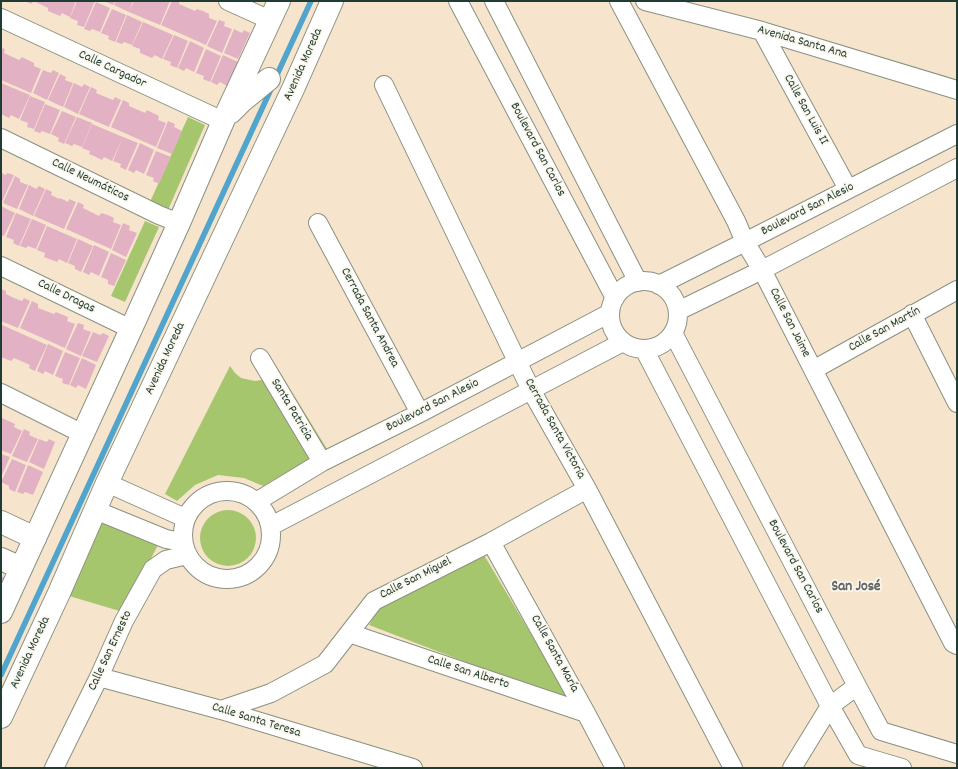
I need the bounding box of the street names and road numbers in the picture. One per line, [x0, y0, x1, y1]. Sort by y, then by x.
street label: Avenida Santa Ana [755, 23, 849, 63]
street label: Avenida Moreda [281, 26, 327, 104]
street label: Calle Cargador [76, 47, 148, 93]
street label: Calle San Luis II [779, 72, 831, 148]
street label: Boulevard San Carlos [506, 100, 568, 200]
street label: Calle Neumáticos [49, 156, 131, 206]
street label: Boulevard San Alesio [759, 180, 857, 240]
street label: Cerrada Santa Andrea [336, 266, 402, 370]
street label: Calle Dragas [35, 276, 97, 318]
street label: Calle San Jaime [765, 286, 813, 360]
street label: Calle San Martín [846, 304, 924, 356]
street label: Avenida Moreda [142, 320, 190, 398]
street label: Santa Patricia [266, 376, 316, 444]
street label: Boulevard San Alesio [384, 376, 482, 436]
street label: Cerrada Santa Victoria [520, 376, 588, 482]
street label: Boulevard San Carlos [764, 517, 826, 617]
street label: Calle San Miguel [378, 554, 454, 604]
street label: Calle San Ernesto [86, 608, 136, 694]
street label: Calle Santa María [526, 613, 582, 695]
street label: Avenida Moreda [7, 614, 55, 692]
street label: Calle San Alberto [425, 652, 511, 694]
street label: Calle Santa Teresa [210, 700, 302, 742]

